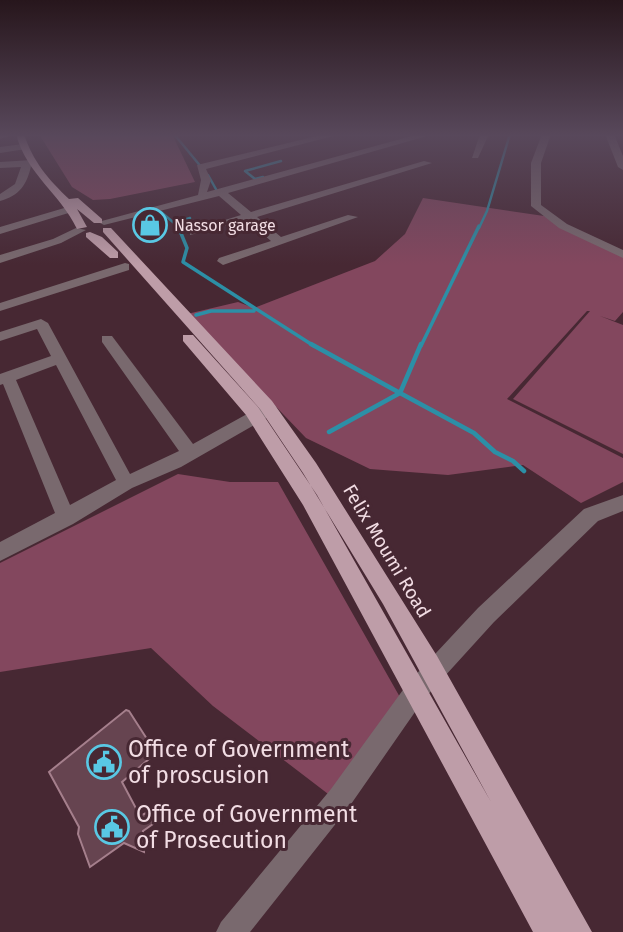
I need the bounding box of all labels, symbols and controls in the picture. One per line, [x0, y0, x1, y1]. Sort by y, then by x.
shop icon: Nassor garage [131, 206, 169, 244]
place label: Nassor garage [174, 216, 276, 235]
street label: Felix Moumi Road [338, 480, 436, 622]
place label: Office of Government of proscusion [128, 735, 350, 789]
public building icon: Office of Government of proscusion [85, 743, 123, 781]
place label: Office of Government of Prosecution [136, 800, 358, 854]
public building icon: Office of Government of Prosecution [93, 808, 131, 846]

